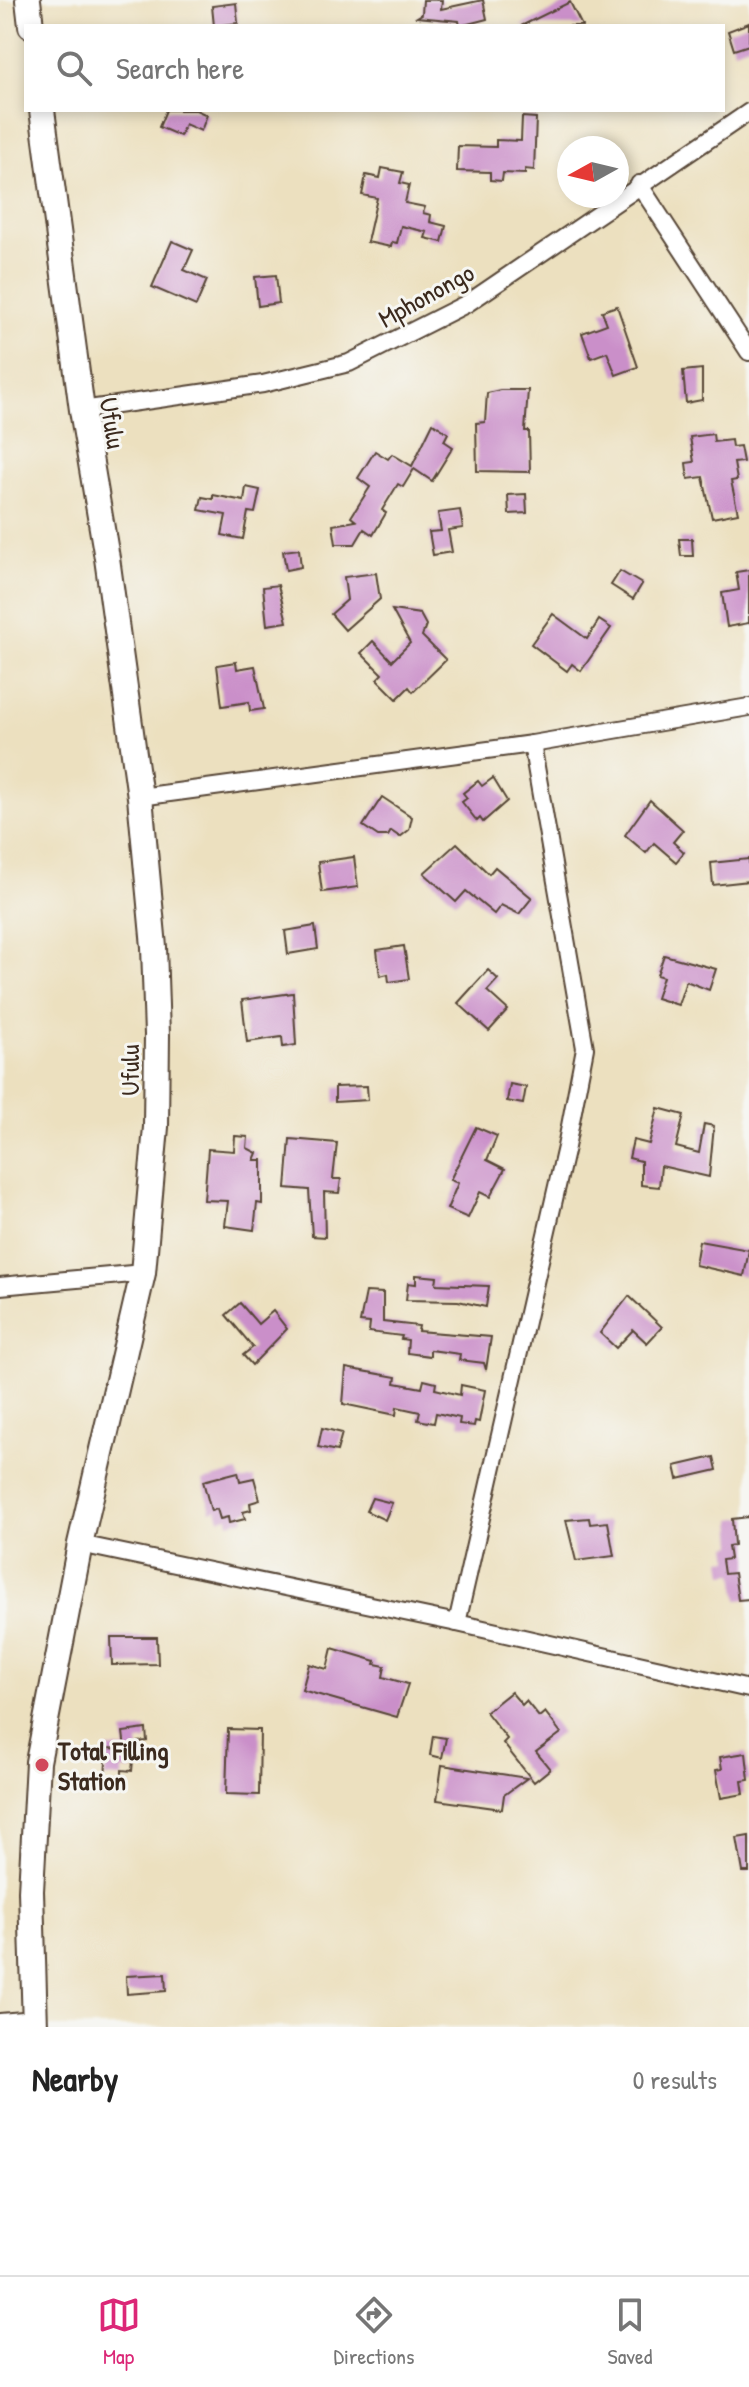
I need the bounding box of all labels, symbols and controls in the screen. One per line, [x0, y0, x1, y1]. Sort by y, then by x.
search box [24, 24, 725, 112]
icon: search [52, 46, 96, 90]
text: Search here [116, 48, 244, 88]
north arrow [557, 136, 629, 208]
street label: Mphonongo [372, 254, 480, 336]
street label: Ufulu [92, 395, 134, 451]
street label: Ufulu [112, 1044, 147, 1096]
place label: Total Filling Station [57, 1733, 169, 1798]
marker: Total Filling Station [33, 1756, 51, 1774]
text: Nearby [32, 2056, 118, 2102]
text: 0 results [633, 2062, 717, 2097]
tab: Map [97, 2293, 141, 2371]
tab: Directions [334, 2293, 415, 2371]
tab: Saved [608, 2293, 652, 2371]

